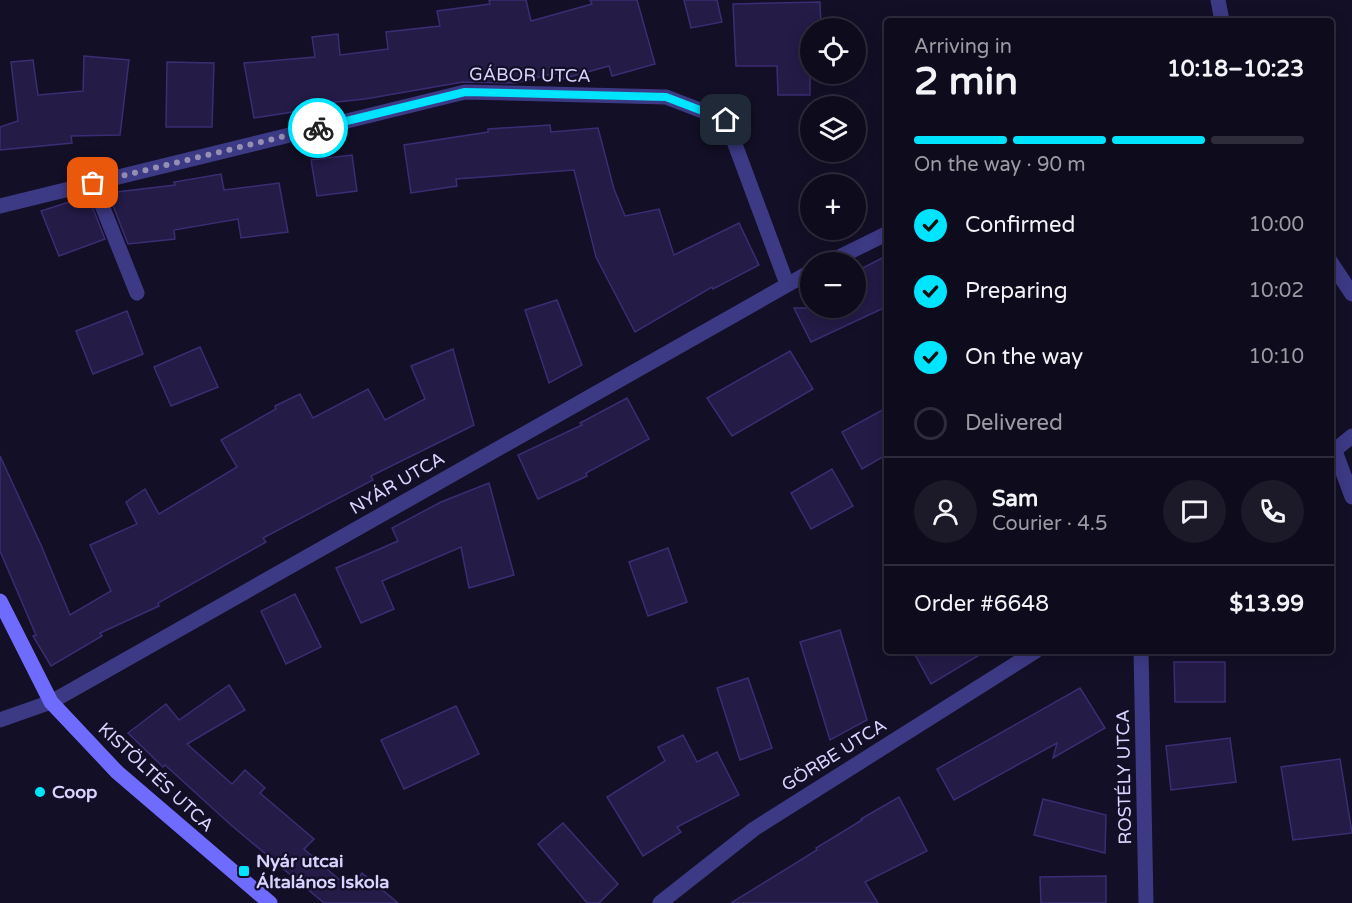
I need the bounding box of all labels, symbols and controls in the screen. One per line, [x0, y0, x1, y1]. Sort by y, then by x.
map controls [800, 18, 866, 318]
button: locate [800, 18, 866, 84]
text: Arriving in [914, 35, 1012, 59]
text: 10:18–10:23 [1167, 56, 1304, 82]
text: 2 min [914, 58, 1018, 105]
street label: GÁBOR UTCA [469, 63, 591, 87]
pin [700, 94, 751, 145]
button: layers [800, 96, 866, 162]
courier [288, 98, 348, 158]
icon: home [709, 103, 742, 136]
icon: bike [302, 112, 335, 145]
text: On the way · 90 m [914, 153, 1086, 177]
pin [67, 157, 118, 208]
icon: bag [76, 166, 109, 199]
button: + [800, 174, 866, 240]
icon: check [914, 209, 947, 242]
text: Confirmed [965, 212, 1075, 238]
text: 10:00 [1249, 213, 1304, 237]
button: − [800, 252, 866, 318]
icon: check [914, 275, 947, 308]
text: Preparing [965, 278, 1068, 304]
text: 10:02 [1249, 279, 1304, 303]
icon: check [914, 341, 947, 374]
text: On the way [965, 344, 1083, 370]
text: 10:10 [1249, 345, 1304, 369]
text: Delivered [965, 410, 1063, 436]
street label: NYÁR UTCA [346, 447, 448, 519]
button: person [914, 480, 977, 543]
button: chat [1163, 480, 1226, 543]
button: phone [1241, 480, 1304, 543]
text: Sam [992, 486, 1038, 512]
text: Courier · 4.5 [992, 512, 1107, 536]
text: Order #6648 [914, 591, 1049, 617]
text: $13.99 [1229, 591, 1304, 617]
street label: ROSTÉLY UTCA [1112, 709, 1136, 845]
street label: GÖRBE UTCA [777, 714, 891, 796]
street label: KISTÖLTÉS UTCA [94, 718, 218, 836]
place label: Coop [52, 781, 97, 803]
marker: Coop [33, 785, 47, 799]
place label: Nyár utcai Általános Iskola [256, 850, 389, 893]
marker: Nyár utcai Általános Iskola [237, 864, 251, 878]

